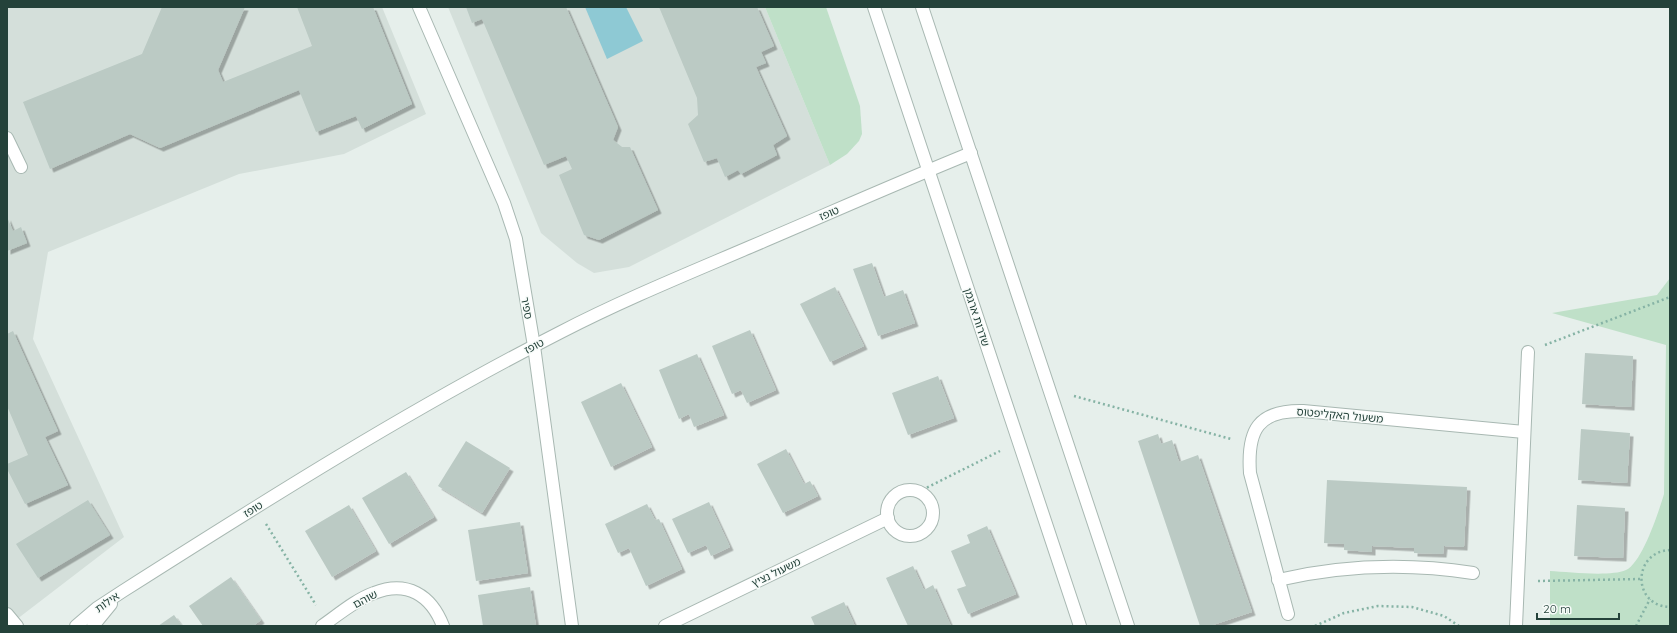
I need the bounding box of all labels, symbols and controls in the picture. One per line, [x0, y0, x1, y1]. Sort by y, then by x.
street label: טופז [817, 203, 841, 223]
street label: שדרות ארגמן [961, 286, 993, 348]
street label: ספיר [518, 296, 536, 320]
street label: טופז [522, 335, 546, 357]
street label: משעול האקליפטוס [1296, 404, 1384, 426]
street label: טופז [241, 498, 265, 520]
street label: משעול נציץ [749, 554, 803, 590]
street label: שוהם [350, 587, 380, 611]
street label: אילות [92, 589, 122, 615]
scale bar [1537, 595, 1619, 621]
text: 20 m [1543, 601, 1571, 616]

